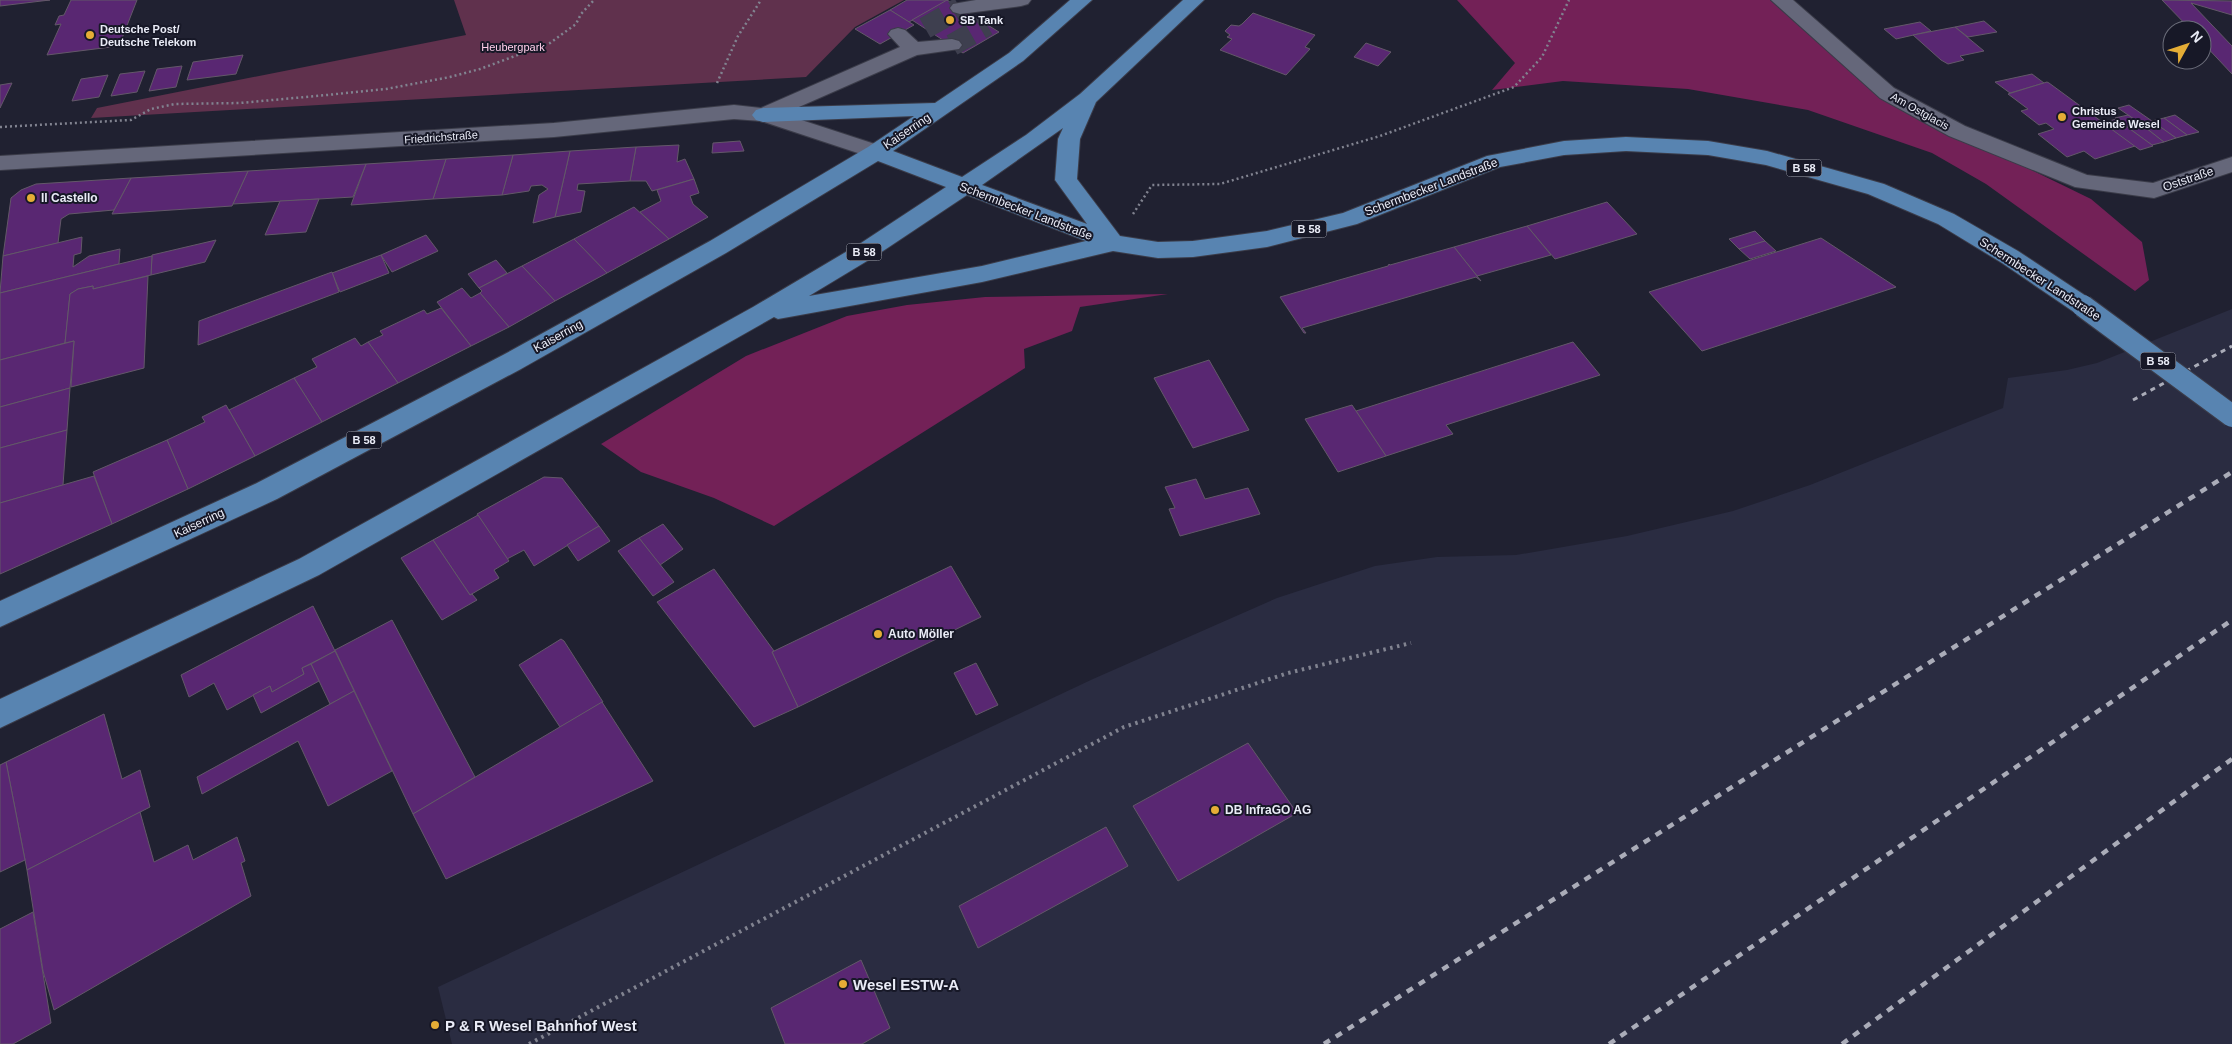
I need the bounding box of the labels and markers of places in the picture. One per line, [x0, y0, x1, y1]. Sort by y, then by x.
marker: SB Tank [944, 14, 956, 26]
place label: SB Tank [960, 14, 1004, 26]
place label: Deutsche Post/ Deutsche Telekom [100, 23, 197, 48]
marker: Deutsche Post/ Deutsche Telekom [84, 29, 96, 41]
place label: Christus Gemeinde Wesel [2072, 105, 2160, 130]
marker: Christus Gemeinde Wesel [2056, 111, 2068, 123]
place label: Il Castello [41, 191, 98, 205]
marker: Il Castello [25, 192, 37, 204]
place label: Auto Möller [888, 627, 954, 641]
marker: Auto Möller [872, 628, 884, 640]
place label: DB InfraGO AG [1225, 803, 1311, 817]
marker: DB InfraGO AG [1209, 804, 1221, 816]
place label: Wesel ESTW-A [853, 976, 959, 993]
marker: Wesel ESTW-A [837, 978, 849, 990]
place label: P & R Wesel Bahnhof West [445, 1017, 637, 1034]
marker: P & R Wesel Bahnhof West [429, 1019, 441, 1031]

